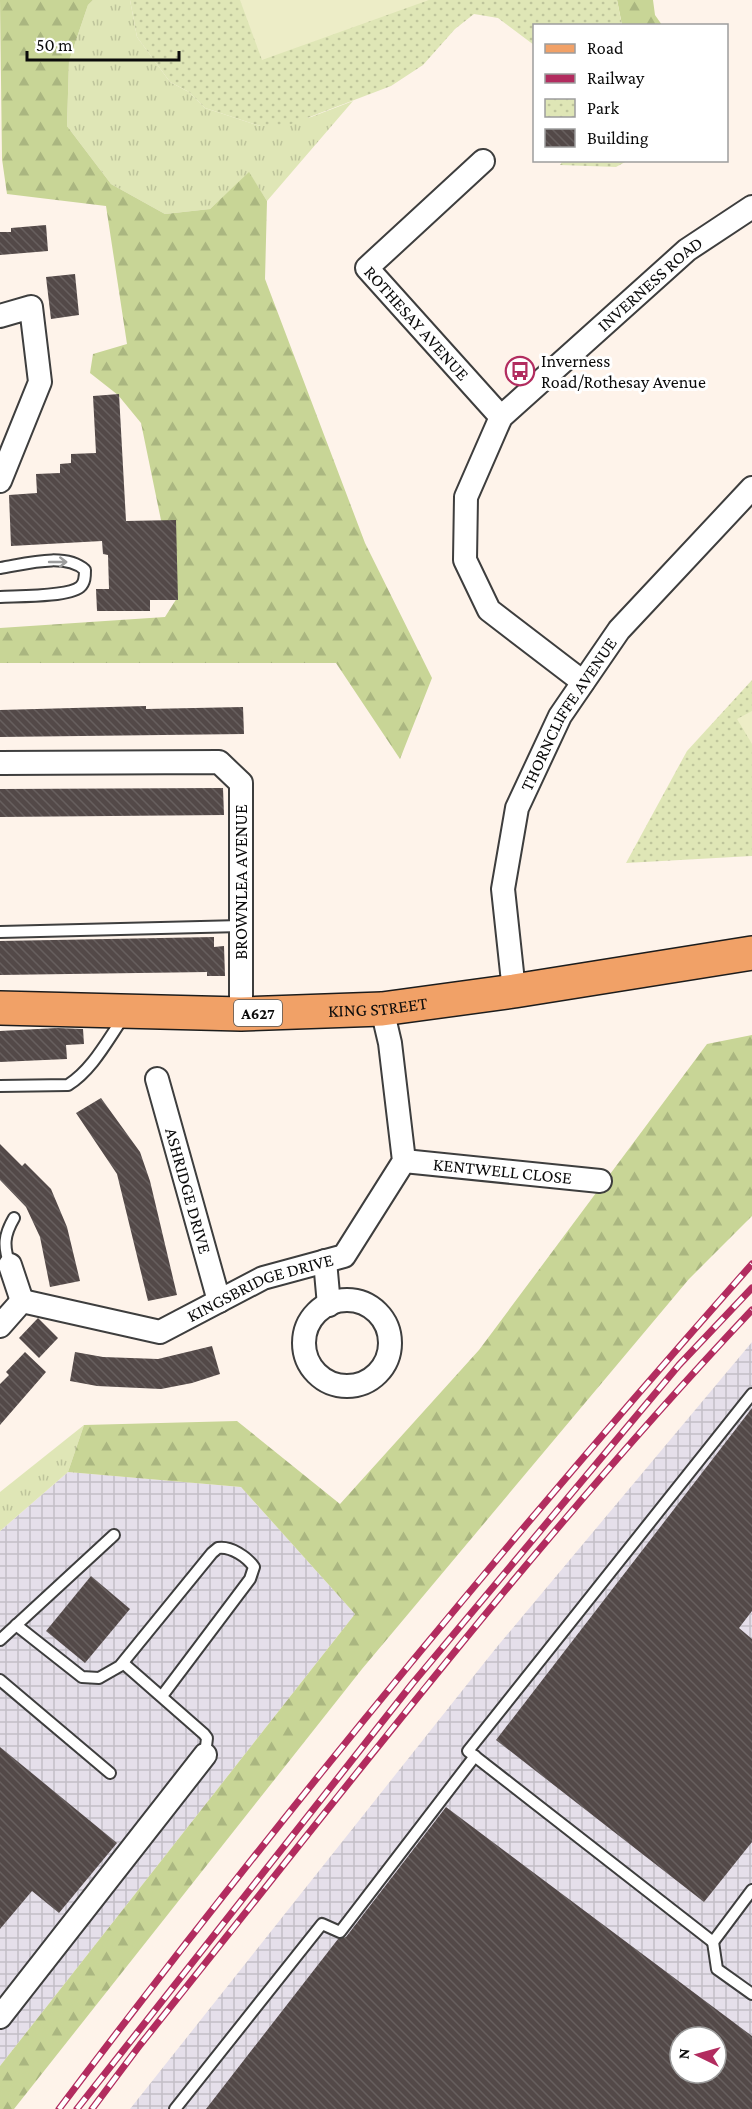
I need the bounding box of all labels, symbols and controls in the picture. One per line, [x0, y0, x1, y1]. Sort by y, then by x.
scale bar [27, 24, 178, 62]
legend [533, 24, 728, 162]
text: 50 m [36, 35, 73, 55]
text: Road [587, 38, 624, 58]
text: Railway [587, 68, 645, 88]
text: Park [587, 98, 619, 118]
text: Building [587, 128, 649, 148]
street label: INVERNESS ROAD [593, 233, 706, 335]
street label: ROTHESAY AVENUE [360, 262, 473, 385]
place label: Inverness Road/Rothesay Avenue [541, 351, 706, 392]
bus stop icon: Inverness Road/Rothesay Avenue [504, 355, 536, 387]
one-way arrow [48, 556, 68, 568]
street label: THORNCLIFFE AVENUE [516, 633, 621, 794]
street label: BROWNLEA AVENUE [231, 804, 251, 960]
street label: KING STREET [328, 993, 429, 1021]
road number: A627 [234, 1000, 282, 1026]
street label: ASHRIDGE DRIVE [161, 1125, 215, 1256]
street label: KENTWELL CLOSE [432, 1154, 573, 1188]
street label: KINGSBRIDGE DRIVE [184, 1249, 336, 1326]
north arrow [668, 2025, 728, 2085]
text: N [675, 2047, 693, 2060]

